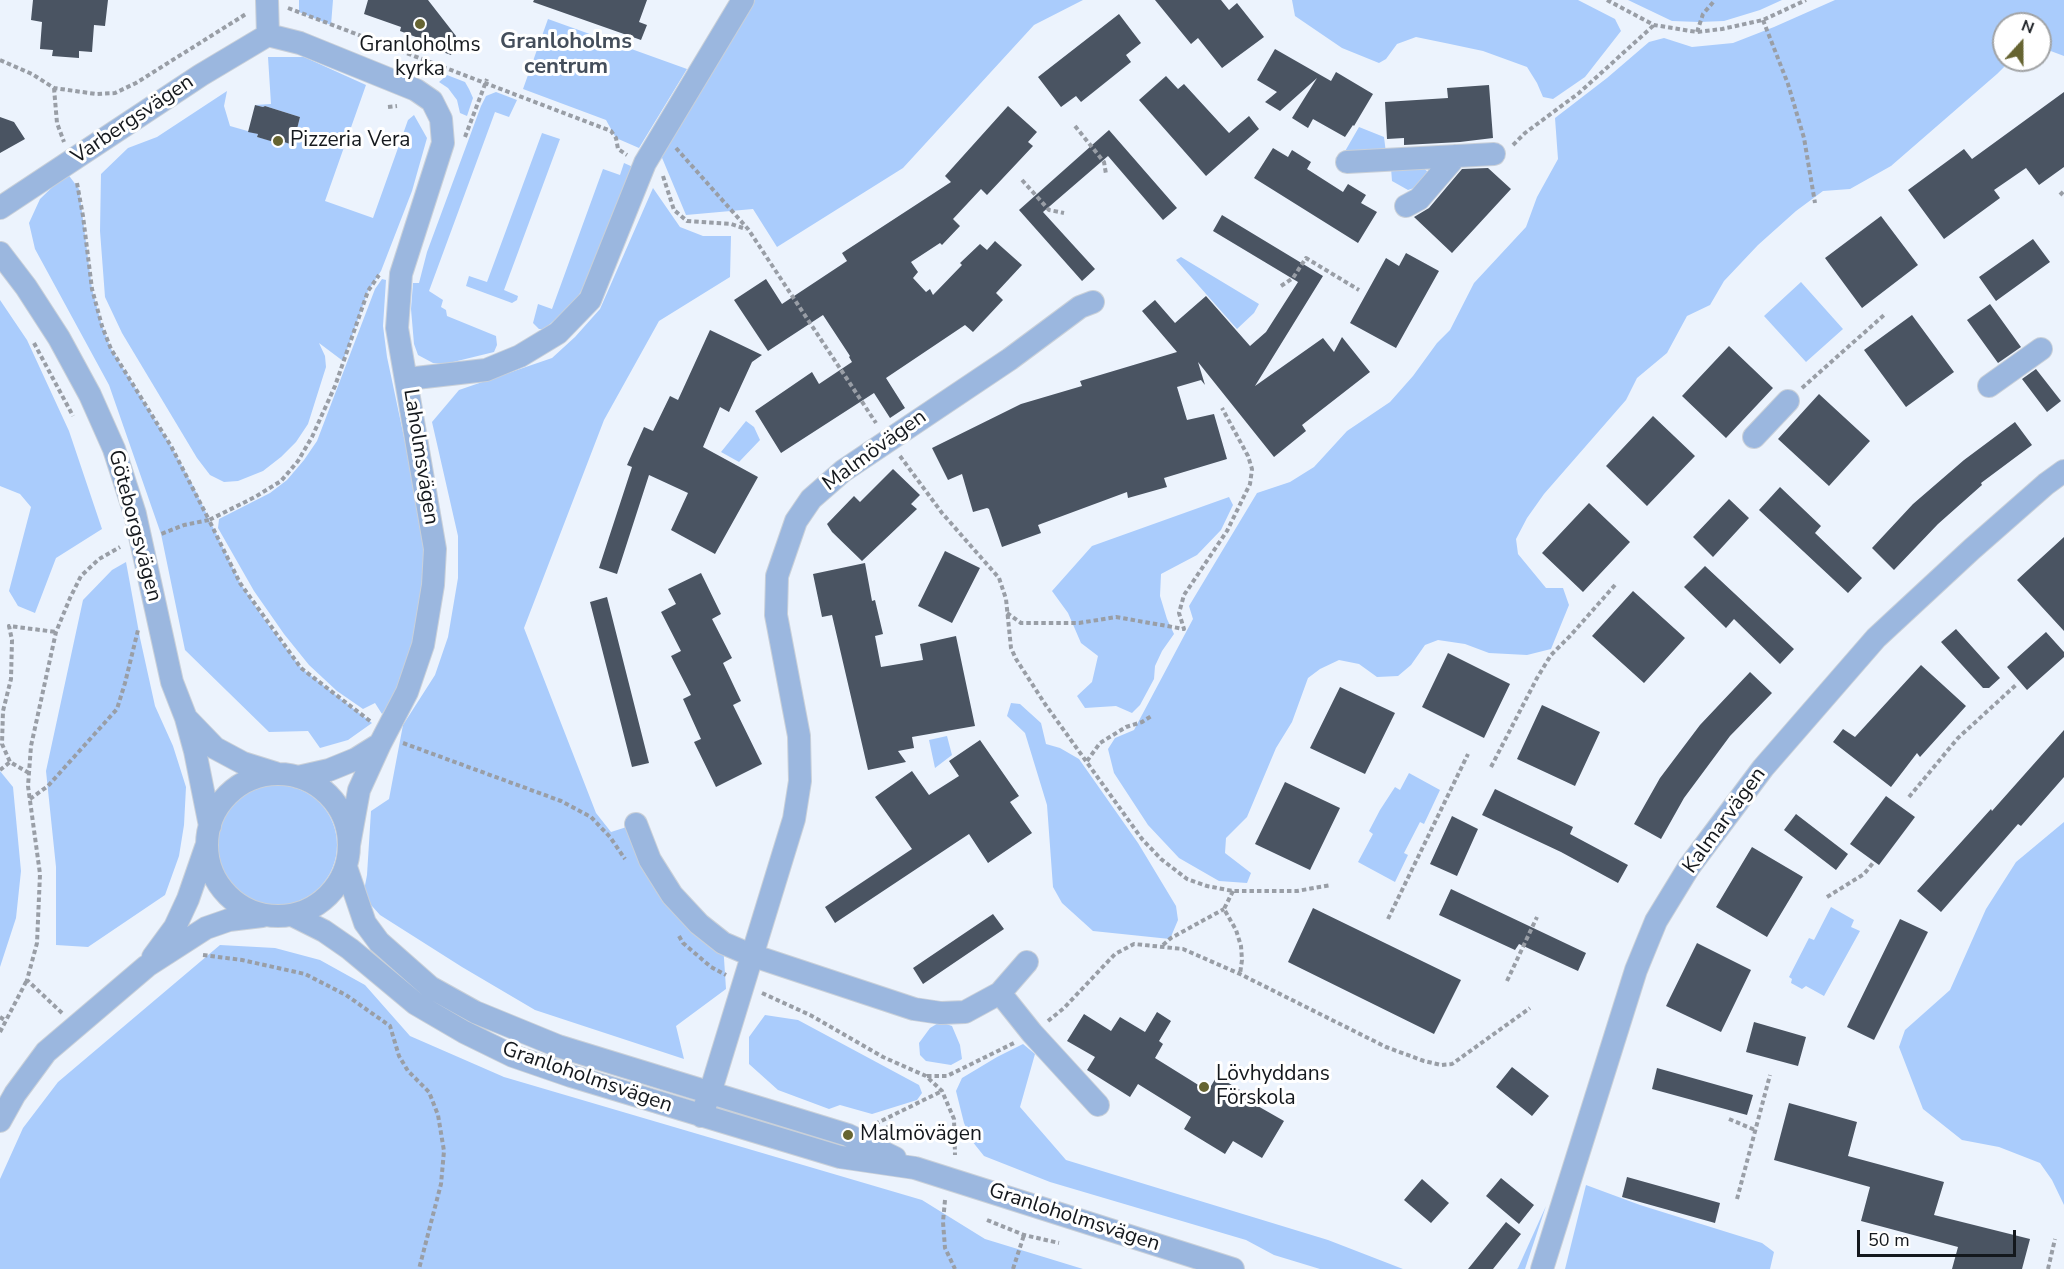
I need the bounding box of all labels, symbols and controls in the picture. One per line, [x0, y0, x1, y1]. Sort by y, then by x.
north arrow [1992, 12, 2052, 72]
text: N [2018, 15, 2037, 39]
marker: Granloholms kyrka [413, 17, 427, 31]
district label: Granloholms centrum [500, 30, 632, 82]
place label: Granloholms kyrka [359, 33, 481, 83]
street label: Varbergsvägen [67, 70, 199, 170]
place label: Pizzeria Vera [290, 128, 410, 154]
marker: Pizzeria Vera [271, 134, 285, 148]
street label: Laholmsvägen [397, 387, 443, 527]
street label: Malmövägen [818, 405, 932, 497]
street label: Göteborgsvägen [102, 447, 166, 605]
street label: Kalmarvägen [1678, 763, 1772, 879]
street label: Granloholmsvägen [499, 1037, 675, 1119]
place label: Lövhyddans Förskola [1216, 1062, 1330, 1112]
marker: Lövhyddans Förskola [1197, 1080, 1211, 1094]
place label: Malmövägen [860, 1122, 982, 1148]
marker: Malmövägen [841, 1128, 855, 1142]
street label: Granloholmsvägen [985, 1178, 1163, 1258]
scale bar [1860, 1218, 2019, 1256]
text: 50 m [1868, 1228, 1910, 1252]

